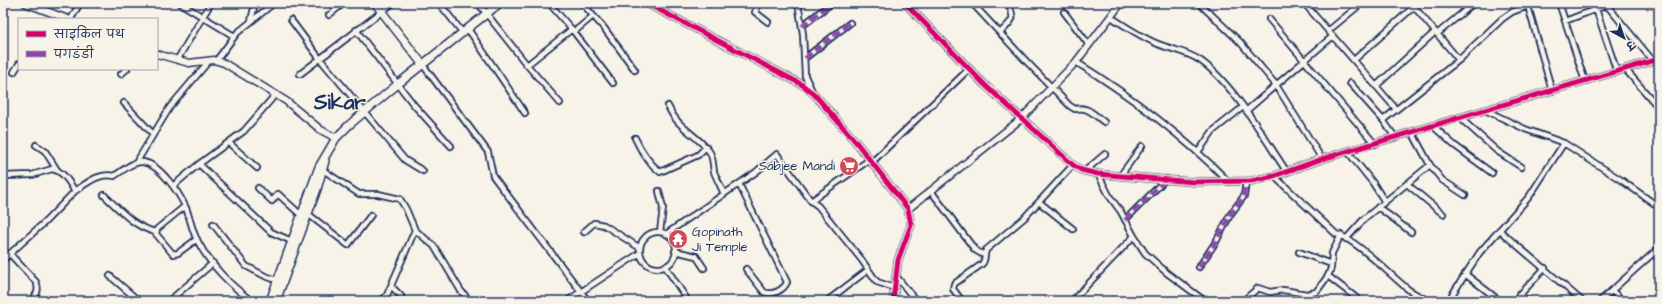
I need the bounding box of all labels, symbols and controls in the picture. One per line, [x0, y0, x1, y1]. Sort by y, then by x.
legend [18, 18, 158, 70]
north arrow [1604, 18, 1644, 58]
text: साइकिल पथ [53, 25, 126, 43]
text: उ [1621, 37, 1639, 54]
text: पगडंडी [53, 45, 95, 63]
district label: Sikar [313, 88, 366, 117]
supermarket icon: Sabjee Mandi [838, 155, 860, 177]
place label: Sabjee Mandi [759, 157, 835, 175]
place label: Gopinath Ji Temple [692, 223, 748, 256]
temple icon: Gopinath Ji Temple [667, 228, 689, 250]

